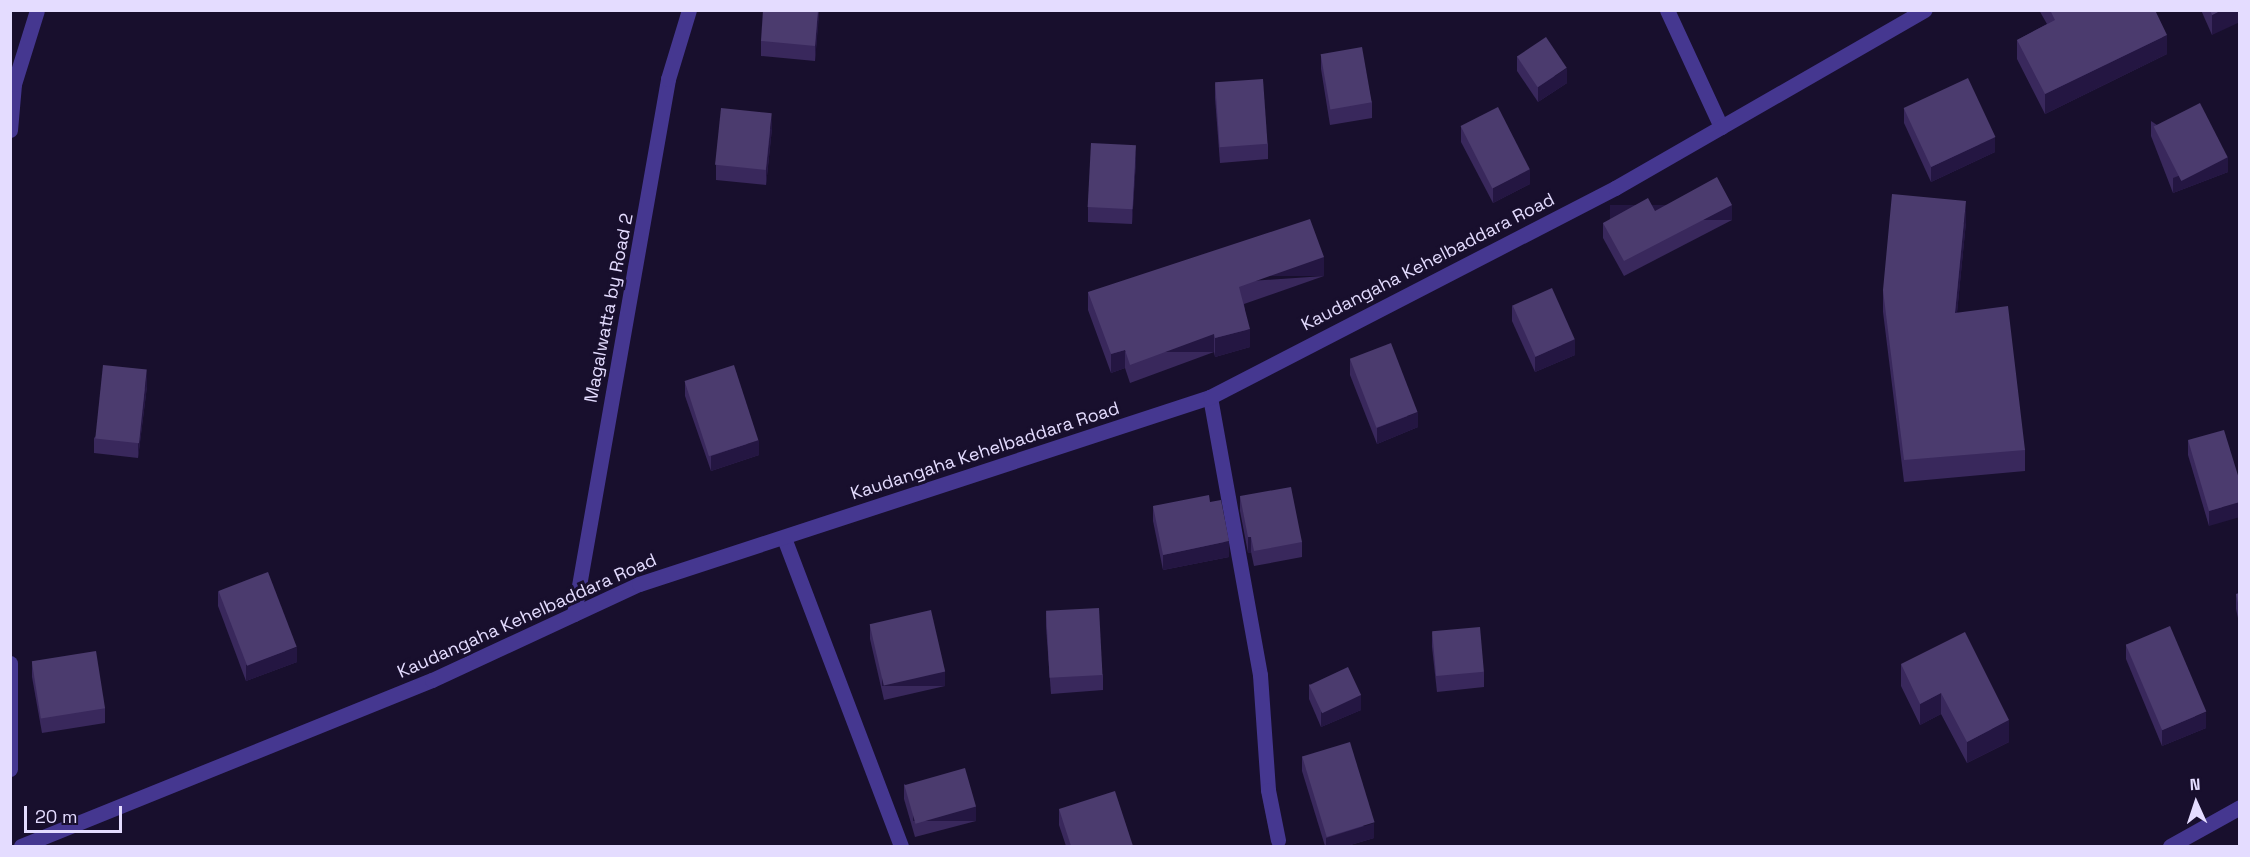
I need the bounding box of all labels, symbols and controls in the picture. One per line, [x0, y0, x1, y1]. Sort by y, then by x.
street label: Kaudangaha Kehelbaddara Road [1298, 189, 1558, 335]
street label: Magalwatta by Road 2 [580, 211, 638, 405]
street label: Kaudangaha Kehelbaddara Road [848, 397, 1122, 505]
street label: Kaudangaha Kehelbaddara Road [394, 549, 660, 683]
north arrow [2166, 773, 2226, 833]
text: N [2189, 774, 2201, 795]
scale bar [27, 794, 124, 832]
text: 20 m [35, 805, 78, 828]

